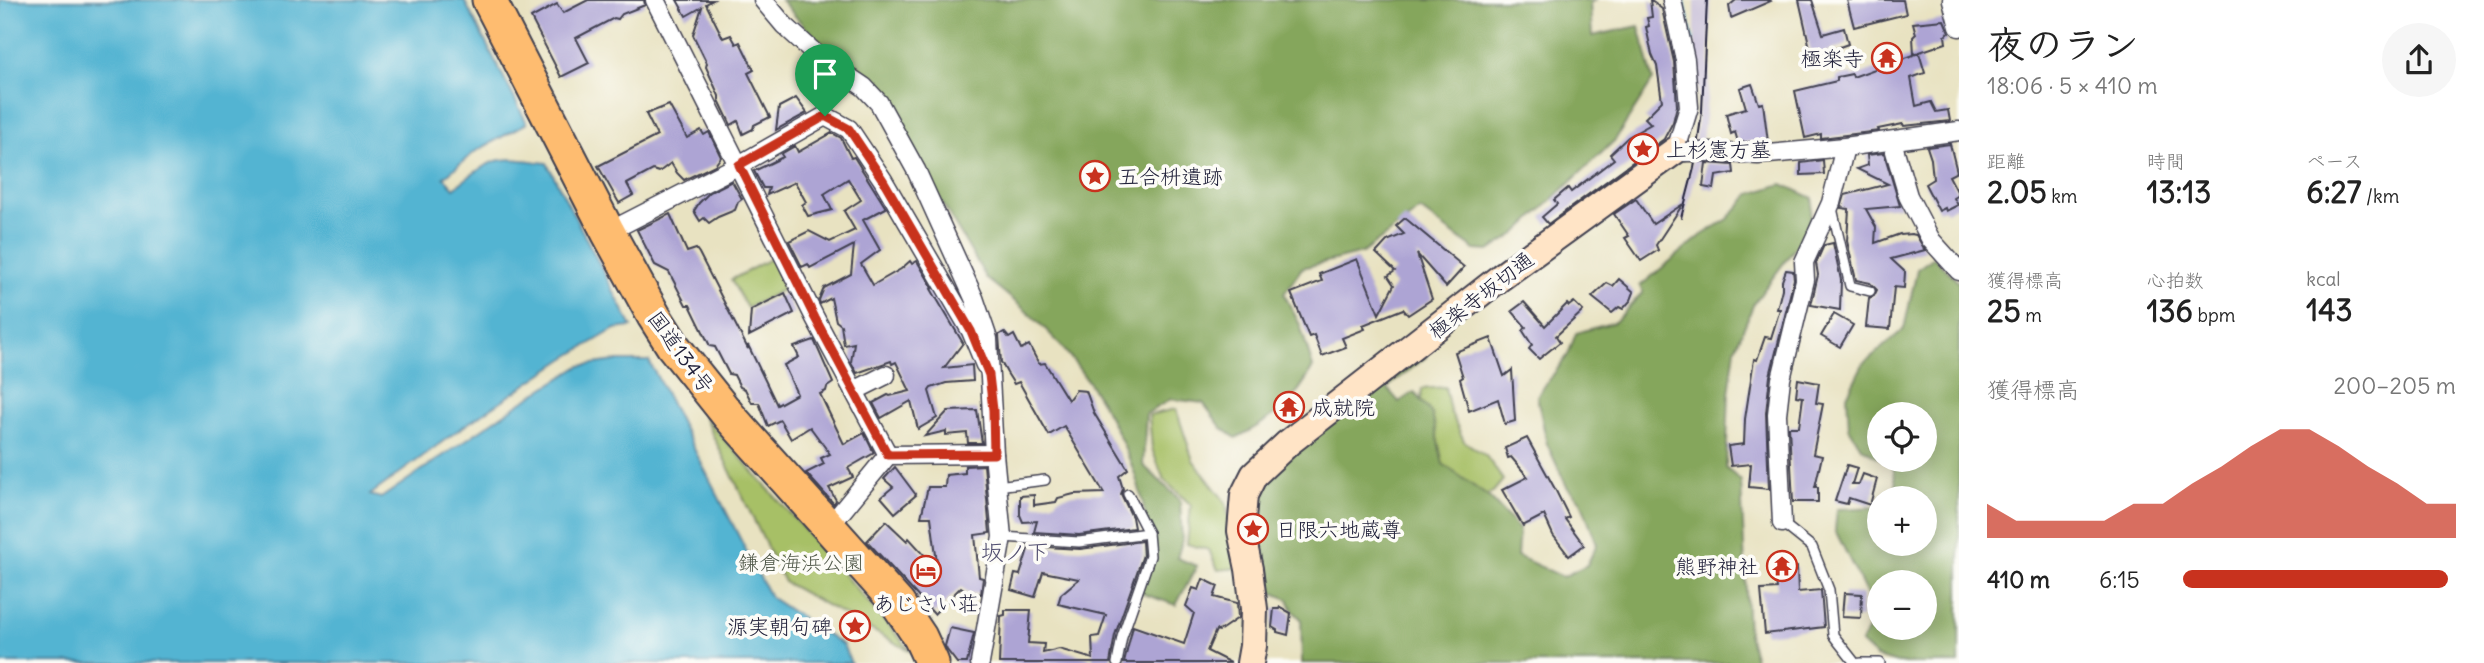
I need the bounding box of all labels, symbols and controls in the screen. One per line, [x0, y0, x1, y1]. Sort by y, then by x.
text: 夜のラン [1987, 21, 2139, 68]
button: share [2382, 23, 2456, 97]
temple icon: 極楽寺 [1870, 41, 1904, 75]
pin [795, 44, 855, 116]
place label: 極楽寺 [1801, 45, 1864, 72]
icon: arrive [806, 55, 844, 93]
text: 18:06 · 5 × 410 m [1987, 71, 2158, 100]
place icon: 上杉憲方墓 [1626, 132, 1660, 166]
place label: 上杉憲方墓 [1666, 136, 1771, 163]
text: 距離 [1987, 149, 2025, 173]
text: 時間 [2147, 149, 2185, 173]
text: ペース [2306, 149, 2362, 173]
place icon: 五合枡遺跡 [1078, 159, 1112, 193]
place label: 五合枡遺跡 [1118, 163, 1223, 190]
text: 2.05 [1987, 173, 2047, 211]
text: 13:13 [2147, 173, 2211, 211]
text: 6:27 [2306, 173, 2362, 211]
text: km [2047, 184, 2078, 208]
text: /km [2362, 184, 2399, 208]
street label: 極楽寺坂切通 [1423, 246, 1539, 344]
text: kcal [2306, 267, 2341, 291]
text: 獲得標高 [1987, 268, 2063, 292]
text: 心拍数 [2147, 268, 2204, 292]
text: 143 [2306, 291, 2353, 329]
text: 25 [1987, 292, 2021, 330]
text: 136 [2147, 292, 2193, 330]
text: m [2021, 303, 2042, 327]
text: bpm [2193, 303, 2235, 327]
street label: 国道134号 [642, 305, 720, 399]
text: 200–205 m [2333, 371, 2456, 400]
text: 獲得標高 [1987, 375, 2079, 404]
temple icon: 成就院 [1272, 390, 1306, 424]
place label: 成就院 [1312, 394, 1375, 421]
map controls [1867, 402, 1937, 640]
button: locate [1867, 402, 1937, 472]
button: + [1867, 486, 1937, 556]
place icon: 日限六地蔵尊 [1236, 512, 1270, 546]
place label: 日限六地蔵尊 [1276, 516, 1402, 543]
district label: 坂ノ下 [981, 537, 1050, 566]
park label: 鎌倉海浜公園 [738, 549, 864, 576]
temple icon: 熊野神社 [1765, 549, 1799, 583]
place label: 熊野神社 [1675, 553, 1759, 580]
hotel icon: あじさい荘 [909, 554, 943, 588]
text: 410 m [1987, 565, 2050, 594]
text: 6:15 [2099, 565, 2140, 594]
button: − [1867, 570, 1937, 640]
place label: あじさい荘 [874, 590, 979, 617]
place icon: 源実朝句碑 [838, 609, 872, 643]
place label: 源実朝句碑 [727, 613, 832, 640]

